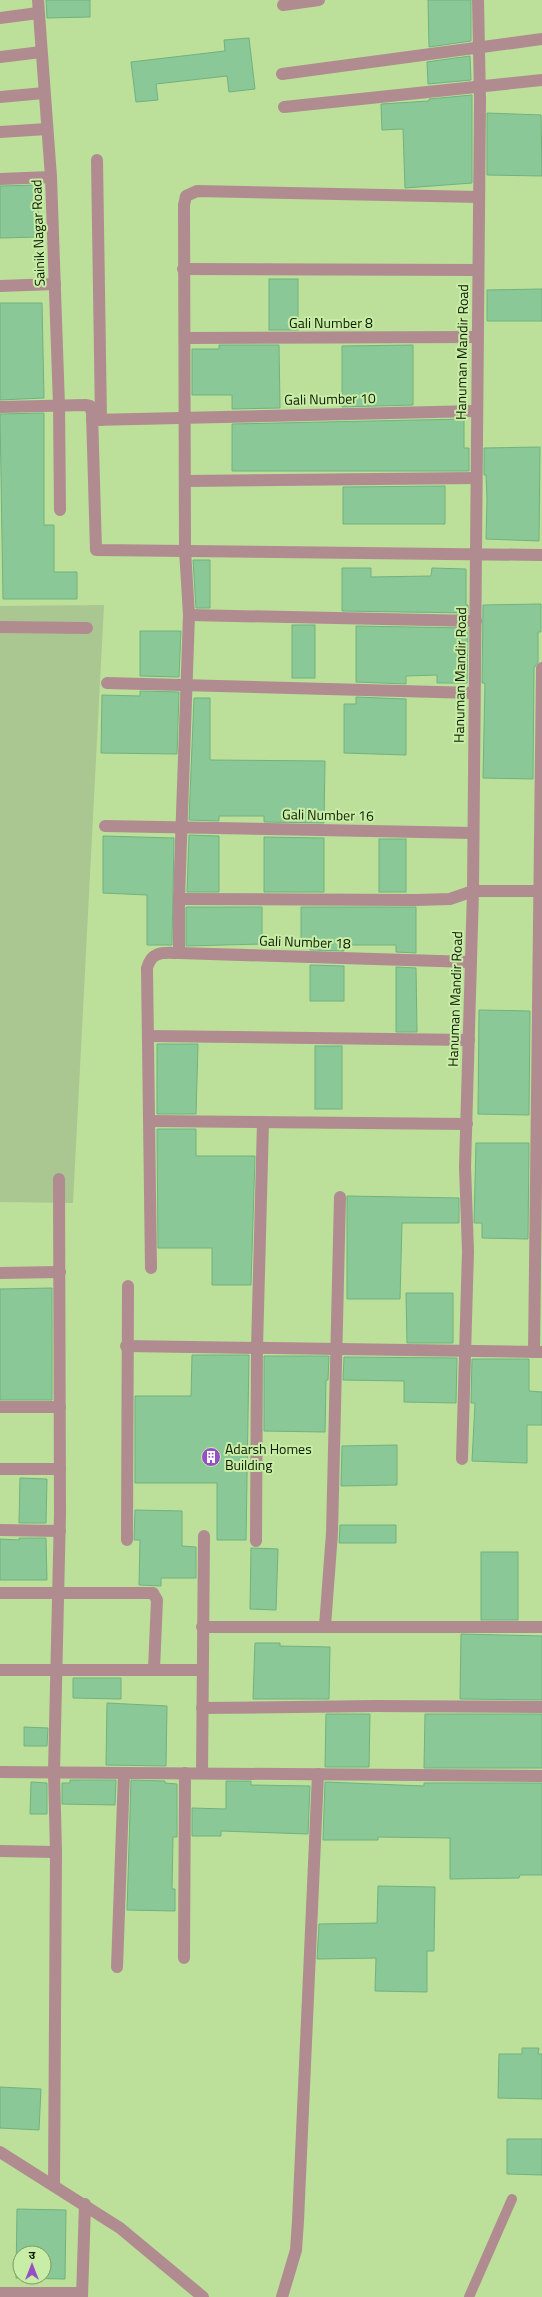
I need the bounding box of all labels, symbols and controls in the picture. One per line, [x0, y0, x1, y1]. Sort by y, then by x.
street label: Sainik Nagar Road [25, 179, 50, 287]
street label: Hanuman Mandir Road [450, 284, 473, 420]
street label: Gali Number 8 [289, 312, 373, 333]
street label: Gali Number 10 [284, 387, 376, 410]
street label: Hanuman Mandir Road [448, 607, 471, 743]
street label: Gali Number 16 [282, 803, 374, 826]
street label: Gali Number 18 [259, 929, 351, 954]
street label: Hanuman Mandir Road [442, 931, 467, 1067]
place label: Adarsh Homes Building [225, 1438, 312, 1475]
building icon: Adarsh Homes Building [200, 1446, 222, 1468]
north arrow [12, 2245, 52, 2285]
text: उ [29, 2247, 36, 2263]

